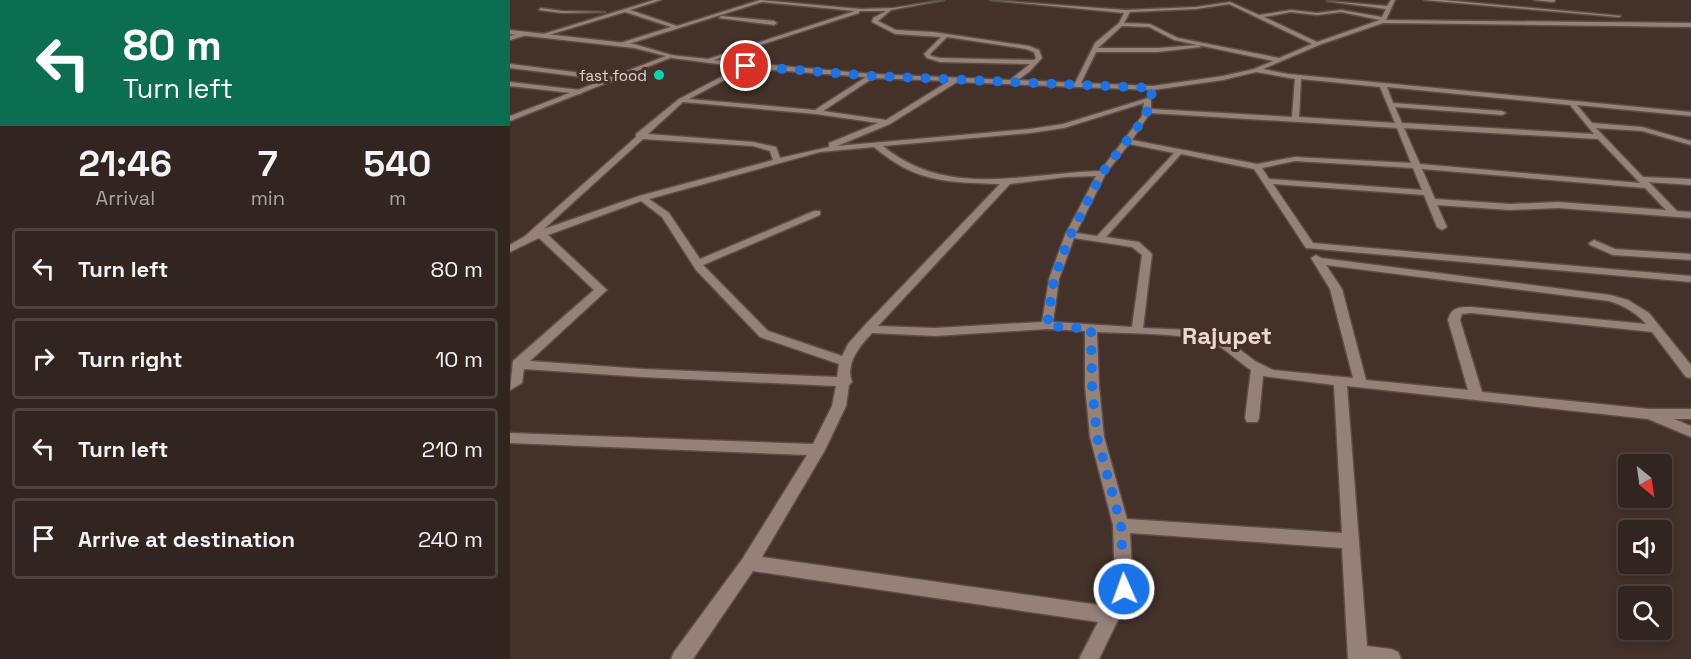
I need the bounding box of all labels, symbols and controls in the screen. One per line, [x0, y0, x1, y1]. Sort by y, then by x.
text: 80 m [123, 19, 222, 72]
icon: left [24, 24, 102, 102]
pin [720, 40, 771, 91]
icon: arrive [729, 49, 762, 82]
place label: fast food [579, 66, 647, 85]
marker: fast food [652, 68, 666, 82]
text: Turn left [123, 71, 233, 106]
text: 21:46 [79, 141, 172, 187]
text: 7 [258, 141, 278, 187]
text: 540 [364, 141, 431, 187]
text: Arrival [96, 185, 155, 211]
text: min [251, 185, 285, 211]
text: m [389, 185, 406, 211]
icon: left [27, 252, 60, 285]
text: Turn left [78, 255, 168, 283]
text: 80 m [431, 255, 483, 283]
district label: Rajupet [1182, 320, 1272, 351]
icon: right [27, 342, 60, 375]
text: Turn right [78, 345, 183, 373]
text: 10 m [435, 345, 483, 373]
icon: left [27, 432, 60, 465]
text: Turn left [78, 435, 168, 463]
text: 210 m [422, 435, 483, 463]
north arrow [1618, 454, 1672, 508]
map controls [1618, 454, 1672, 640]
button: sound [1618, 520, 1672, 574]
icon: arrive [27, 522, 60, 555]
text: Arrive at destination [78, 525, 295, 553]
text: 240 m [418, 525, 483, 553]
position arrow [1092, 557, 1156, 621]
button: search [1618, 586, 1672, 640]

